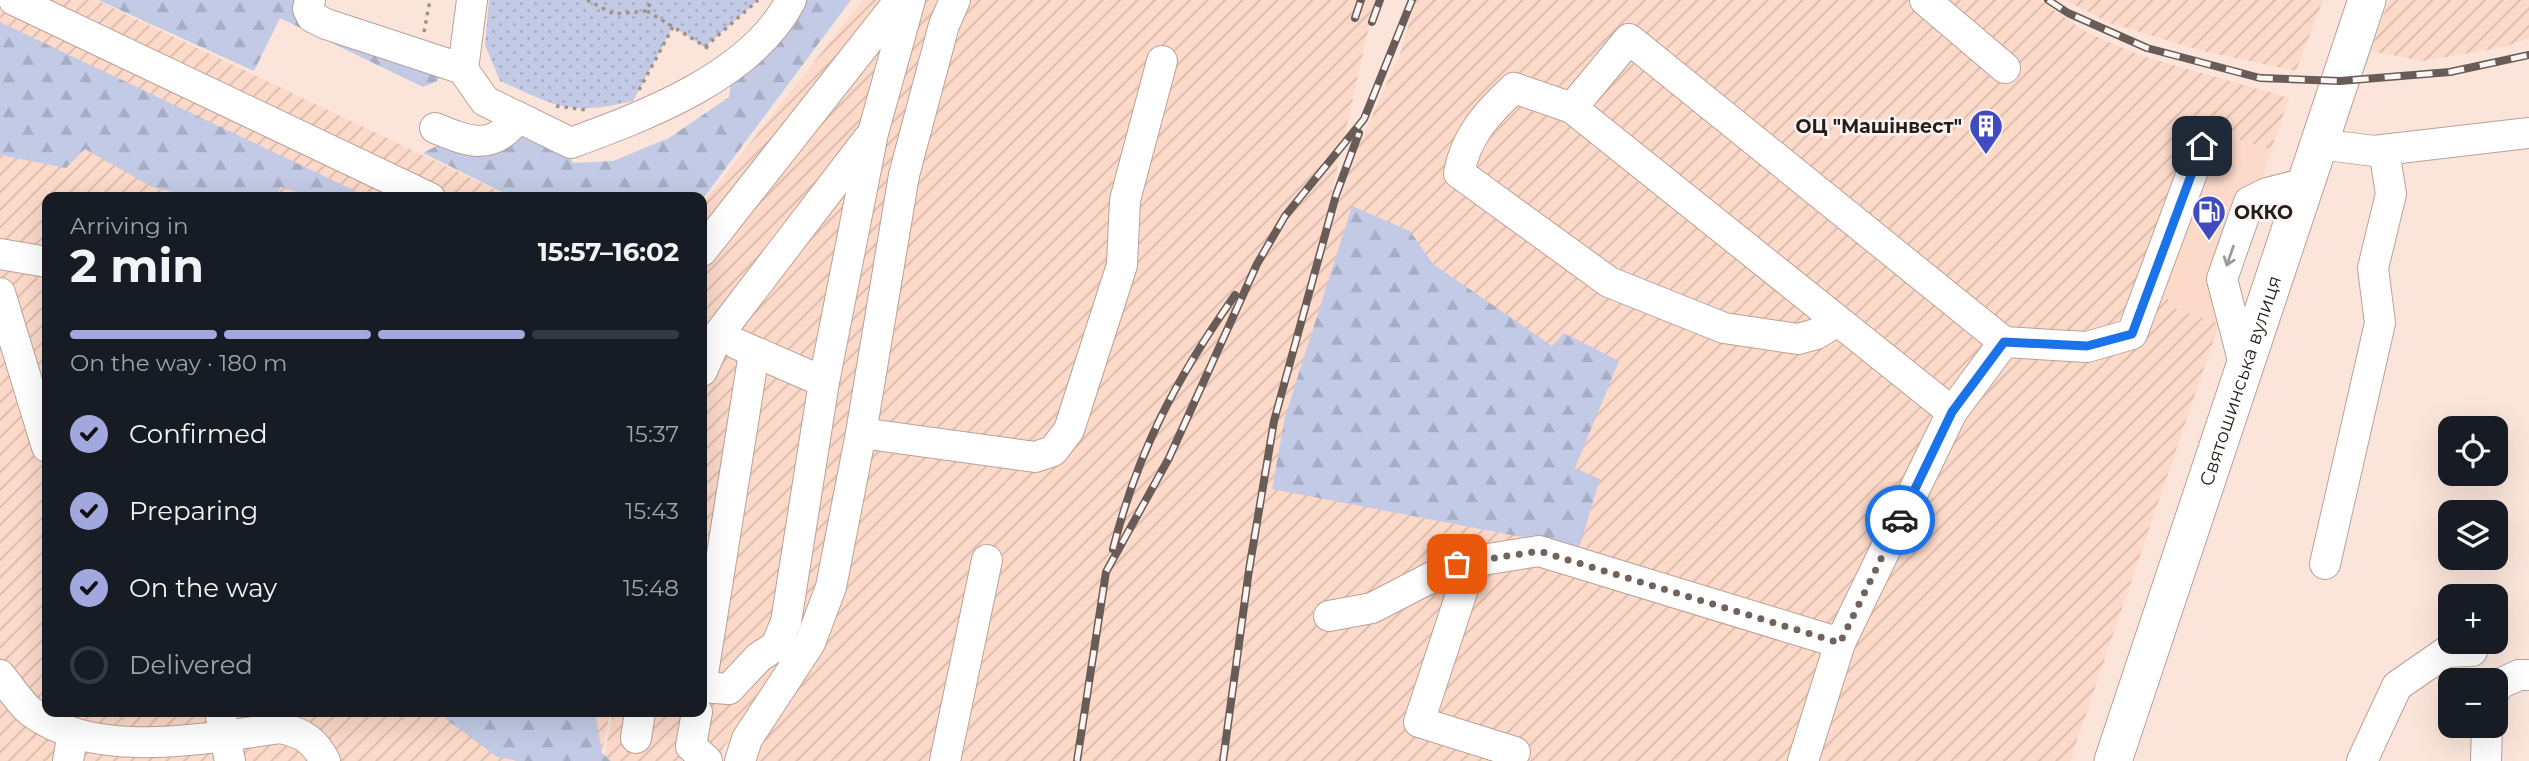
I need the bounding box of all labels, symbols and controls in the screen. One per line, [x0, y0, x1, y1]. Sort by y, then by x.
building icon: ОЦ "Машінвест" [1967, 107, 2005, 156]
place label: ОЦ "Машінвест" [1795, 115, 1962, 138]
pin [2172, 116, 2232, 176]
icon: home [2183, 127, 2221, 165]
fuel station icon: ОККО [2190, 193, 2228, 242]
place label: ОККО [2234, 201, 2293, 224]
text: Arriving in [70, 212, 189, 240]
text: 15:57–16:02 [538, 236, 679, 268]
text: 2 min [70, 237, 204, 294]
one-way arrow [2223, 245, 2235, 267]
street label: Святошинська вулиця [2194, 272, 2286, 489]
text: On the way · 180 m [70, 349, 288, 377]
icon: check [70, 415, 108, 453]
map controls [2438, 416, 2508, 738]
button: locate [2438, 416, 2508, 486]
text: Confirmed [129, 418, 268, 450]
text: 15:37 [627, 420, 679, 448]
courier [1865, 485, 1935, 555]
icon: check [70, 492, 108, 530]
text: Preparing [129, 495, 258, 527]
text: 15:43 [625, 497, 679, 525]
button: layers [2438, 500, 2508, 570]
icon: car [1881, 501, 1919, 539]
pin [1427, 534, 1487, 594]
icon: bag [1438, 545, 1476, 583]
icon: check [70, 569, 108, 607]
text: On the way [129, 572, 277, 604]
text: 15:48 [623, 574, 679, 602]
button: + [2438, 584, 2508, 654]
text: Delivered [129, 649, 253, 681]
button: − [2438, 668, 2508, 738]

